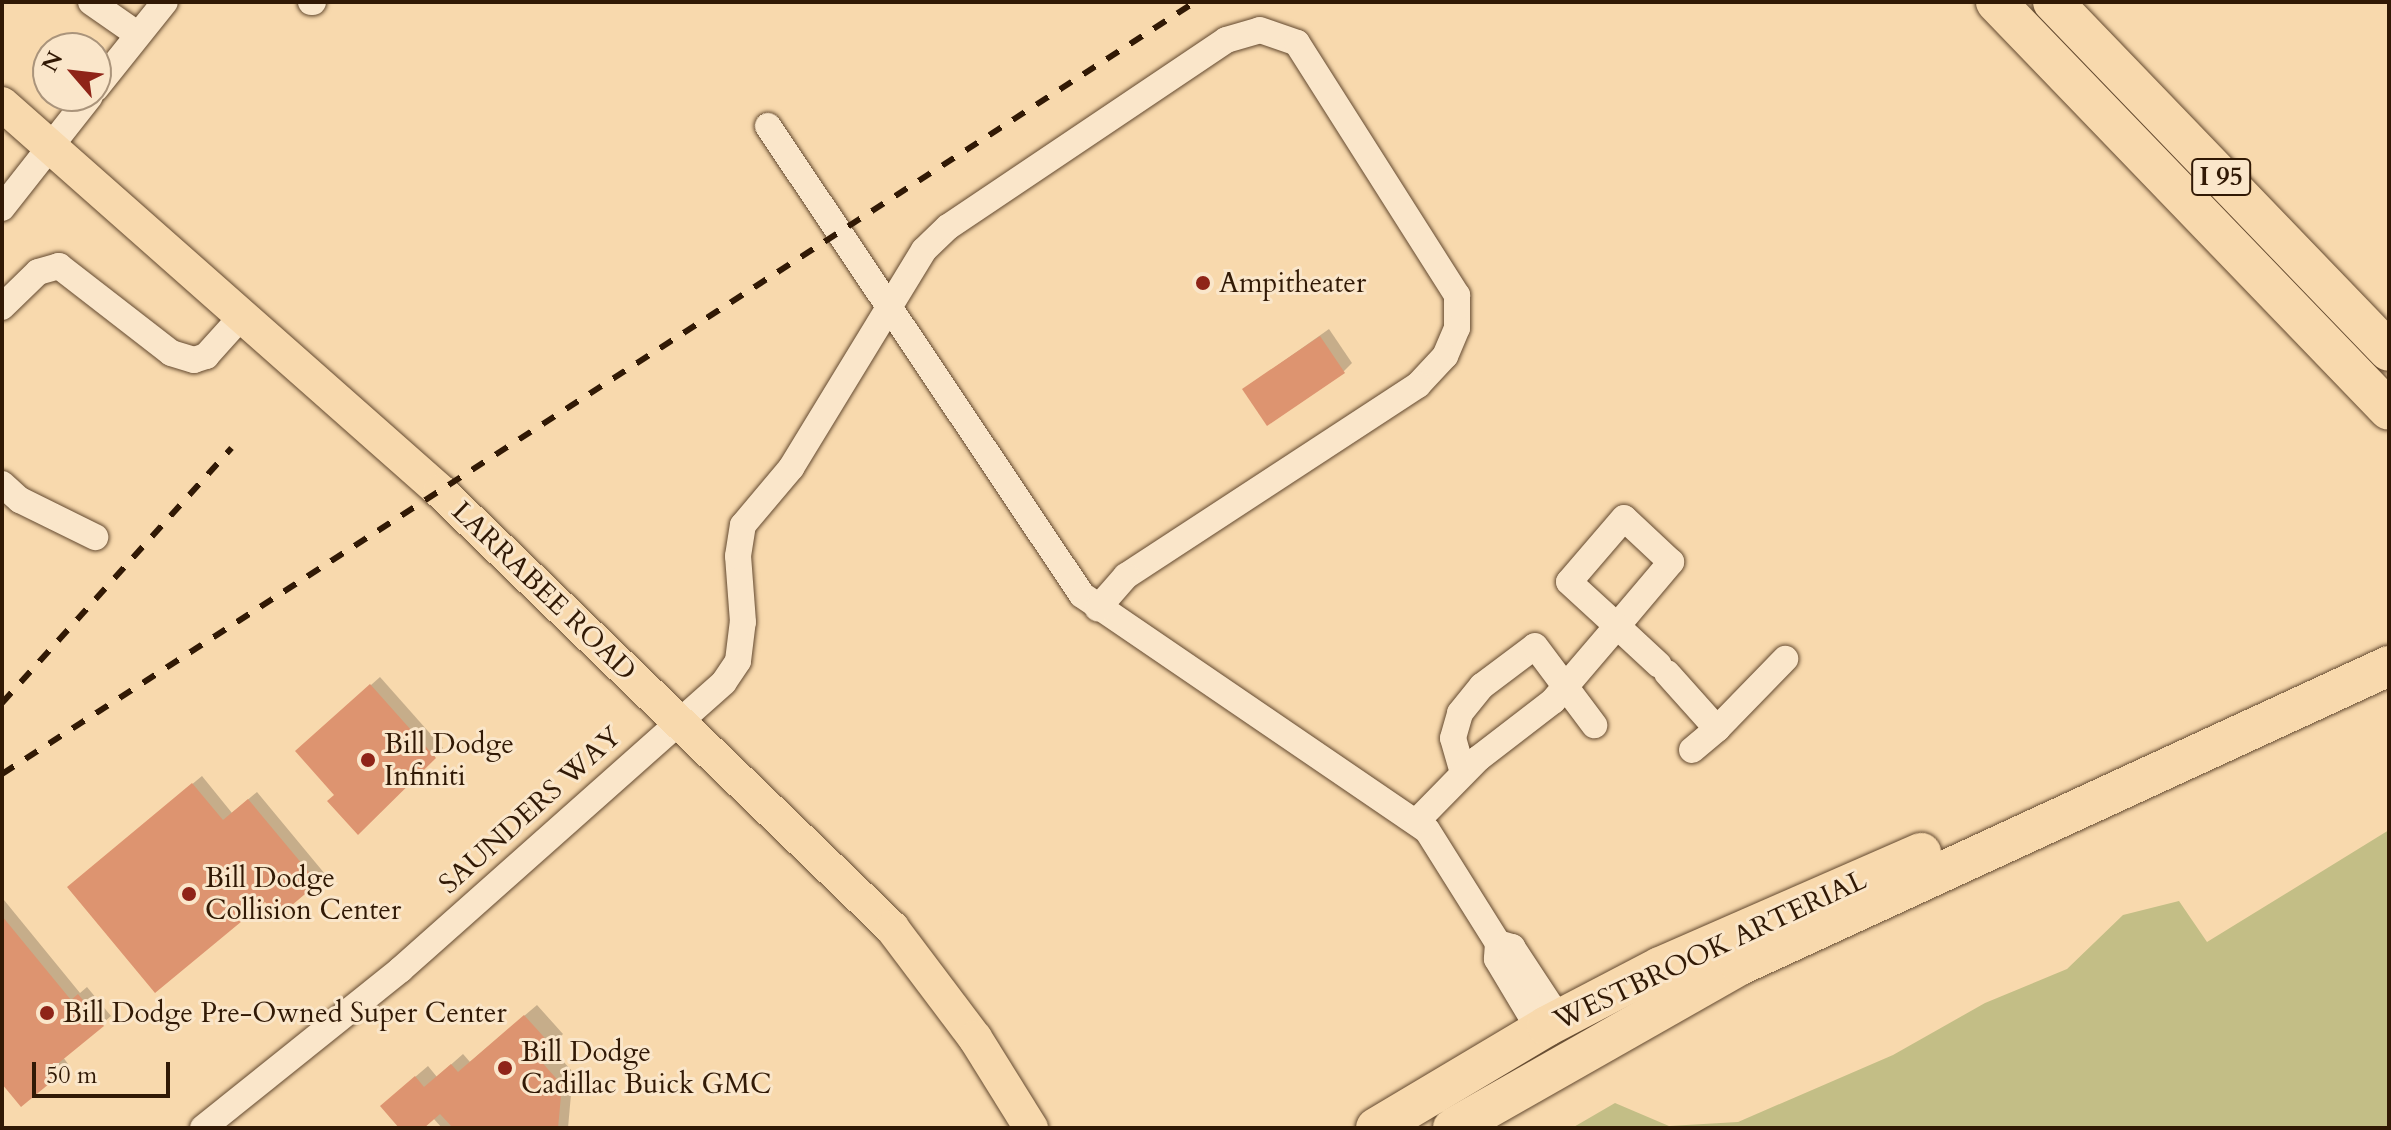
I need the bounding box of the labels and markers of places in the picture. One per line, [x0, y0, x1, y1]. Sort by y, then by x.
place label: Ampitheater [1219, 266, 1366, 300]
marker: Ampitheater [1194, 274, 1212, 292]
place label: Bill Dodge Infiniti [384, 727, 514, 793]
marker: Bill Dodge Infiniti [359, 751, 377, 769]
place label: Bill Dodge Collision Center [205, 861, 401, 927]
marker: Bill Dodge Collision Center [180, 885, 198, 903]
place label: Bill Dodge Pre-Owned Super Center [63, 996, 507, 1030]
marker: Bill Dodge Pre-Owned Super Center [38, 1004, 56, 1022]
place label: Bill Dodge Cadillac Buick GMC [521, 1035, 771, 1101]
marker: Bill Dodge Cadillac Buick GMC [496, 1059, 514, 1077]

